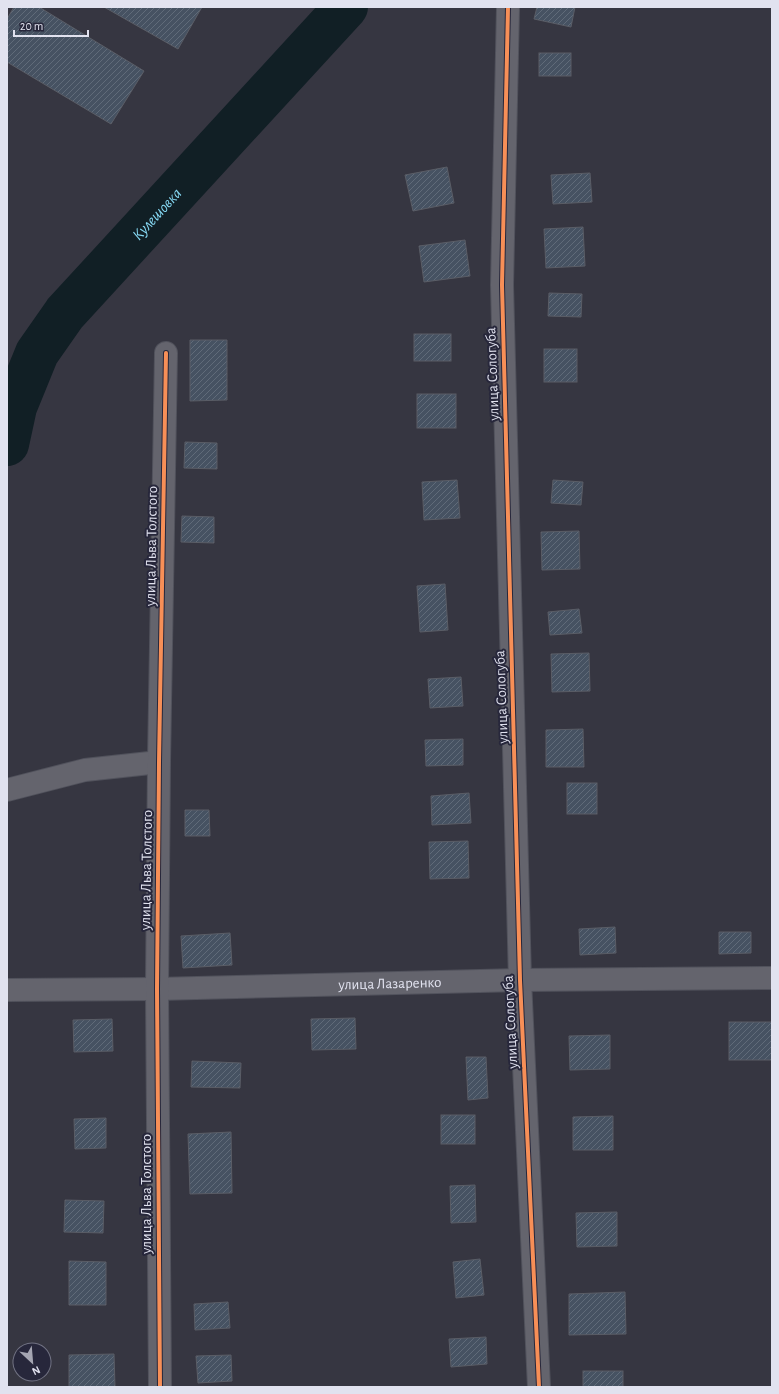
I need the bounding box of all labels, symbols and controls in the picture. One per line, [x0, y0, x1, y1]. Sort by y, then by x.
scale bar [14, 12, 88, 38]
text: 20 m [20, 20, 43, 32]
water label: Кулешовка [130, 185, 185, 243]
street label: улица Сологуба [483, 327, 502, 422]
street label: улица Льва Толстого [143, 486, 160, 607]
street label: улица Сологуба [492, 650, 511, 745]
street label: улица Льва Толстого [138, 810, 155, 931]
street label: улица Лазаренко [337, 975, 442, 993]
street label: улица Сологуба [501, 975, 520, 1070]
street label: улица Льва Толстого [139, 1134, 154, 1255]
north arrow [12, 1342, 52, 1382]
text: N [30, 1364, 42, 1377]

